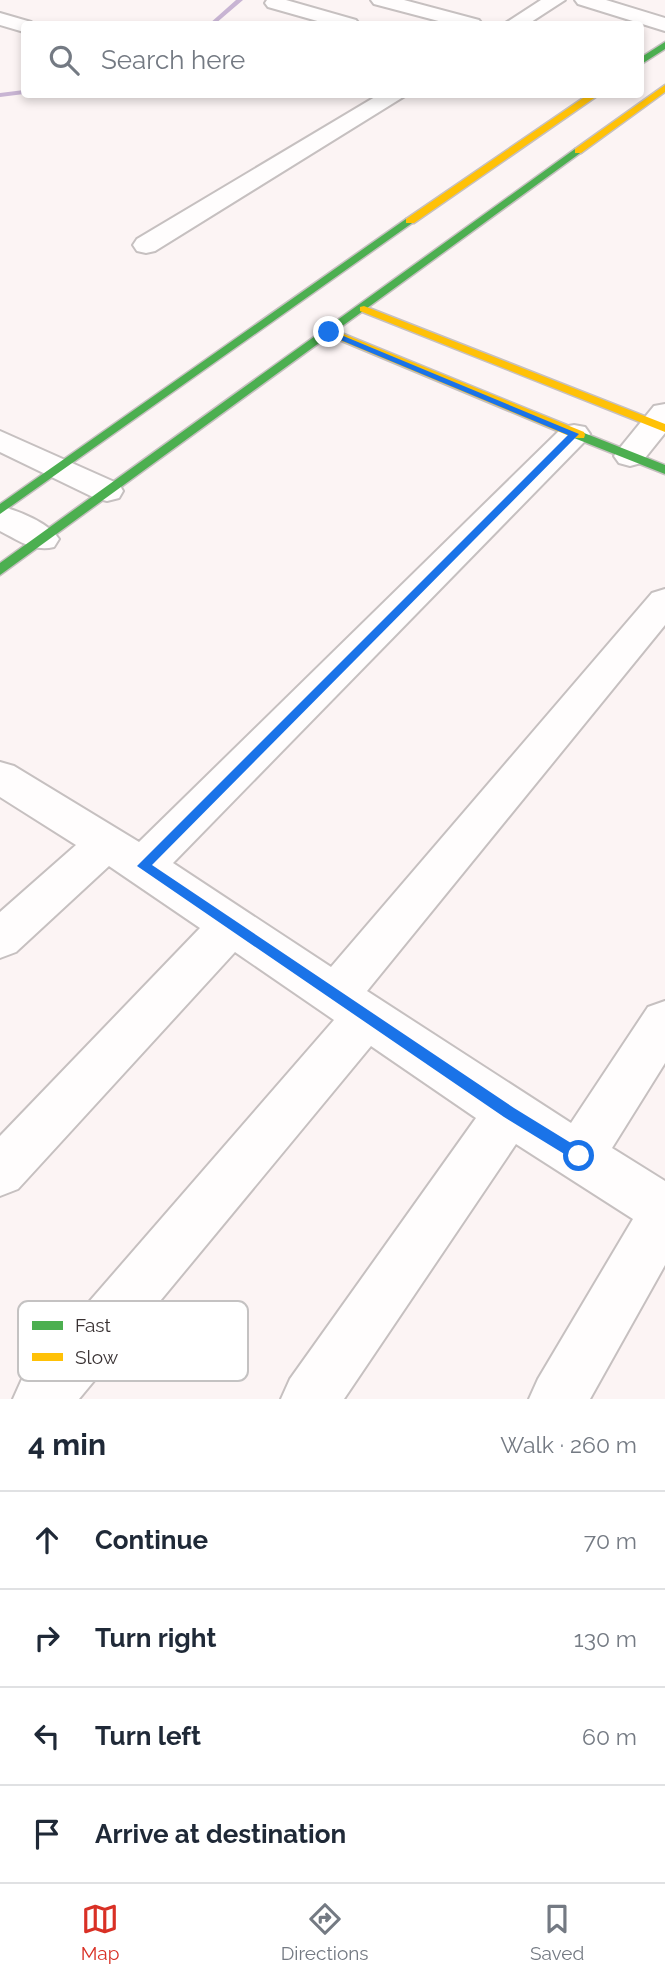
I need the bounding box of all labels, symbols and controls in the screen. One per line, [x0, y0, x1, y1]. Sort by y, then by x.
search box [21, 21, 644, 98]
icon: search [45, 41, 83, 79]
text: Search here [101, 45, 245, 75]
route end [313, 316, 344, 347]
route start [563, 1140, 594, 1171]
legend [18, 1301, 248, 1381]
text: Fast [75, 1314, 111, 1336]
text: Slow [75, 1346, 119, 1368]
text: 4 min [28, 1427, 106, 1462]
text: Walk · 260 m [500, 1431, 637, 1458]
icon: ahead [28, 1521, 66, 1559]
text: Continue [95, 1525, 208, 1555]
text: 70 m [584, 1527, 637, 1554]
icon: right [28, 1619, 66, 1657]
text: Turn right [95, 1623, 216, 1653]
text: 130 m [574, 1625, 637, 1652]
icon: left [28, 1717, 66, 1755]
text: Turn left [95, 1721, 201, 1751]
text: 60 m [582, 1723, 637, 1750]
icon: arrive [28, 1815, 66, 1853]
text: Arrive at destination [95, 1819, 346, 1849]
tab: Map [81, 1900, 119, 1964]
tab: Directions [281, 1900, 369, 1964]
tab: Saved [530, 1900, 584, 1964]

